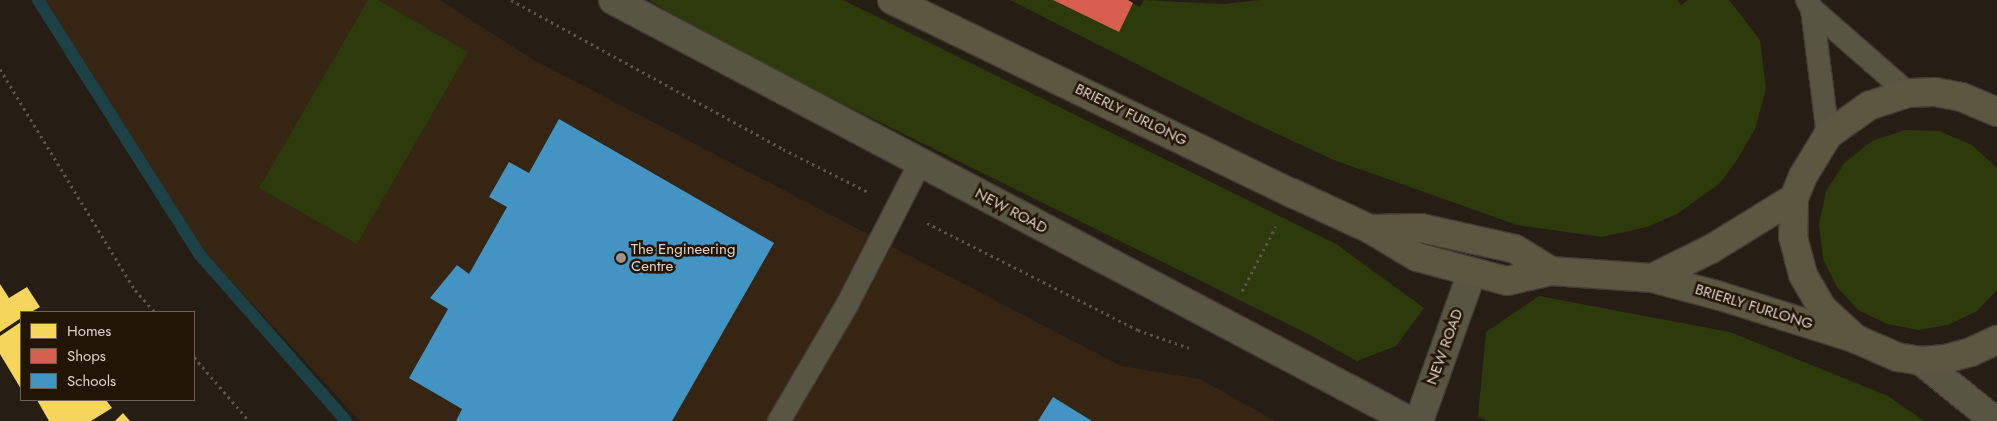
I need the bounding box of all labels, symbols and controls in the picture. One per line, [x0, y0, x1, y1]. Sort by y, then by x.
street label: BRIERLY FURLONG [1072, 80, 1190, 150]
street label: NEW ROAD [972, 184, 1050, 238]
place label: The Engineering Centre [631, 240, 735, 275]
marker: The Engineering Centre [615, 252, 627, 264]
street label: BRIERLY FURLONG [1693, 281, 1815, 333]
street label: NEW ROAD [1423, 307, 1467, 387]
legend [20, 311, 195, 401]
text: Homes [67, 320, 111, 342]
text: Shops [67, 345, 106, 367]
text: Schools [67, 370, 116, 392]

